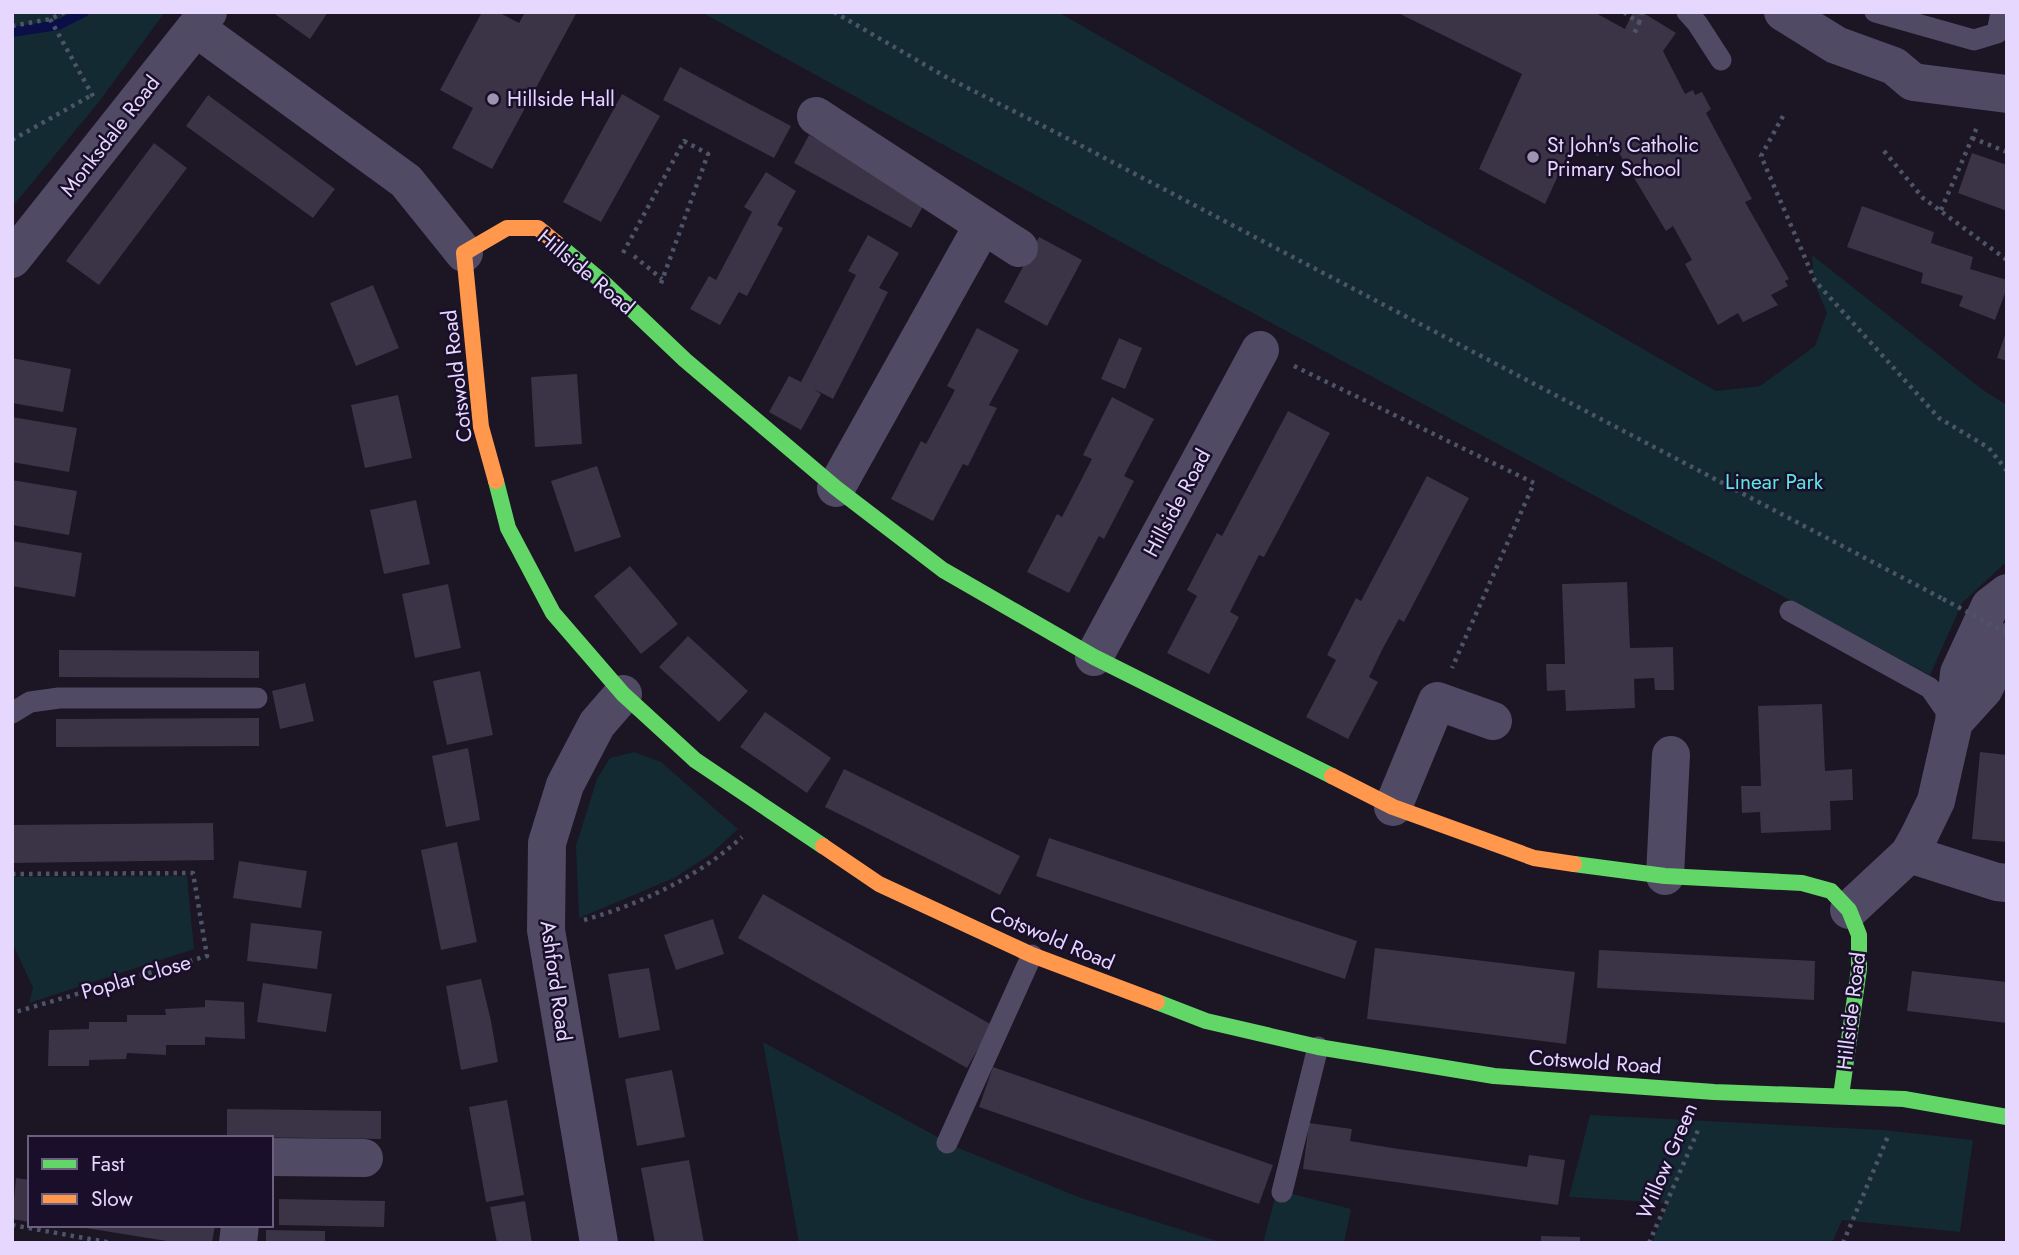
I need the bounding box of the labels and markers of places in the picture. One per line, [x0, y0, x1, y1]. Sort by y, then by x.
place label: Hillside Hall [507, 84, 615, 114]
marker: Hillside Hall [485, 91, 501, 107]
place label: St John's Catholic Primary School [1547, 130, 1699, 184]
marker: St John's Catholic Primary School [1525, 149, 1541, 165]

